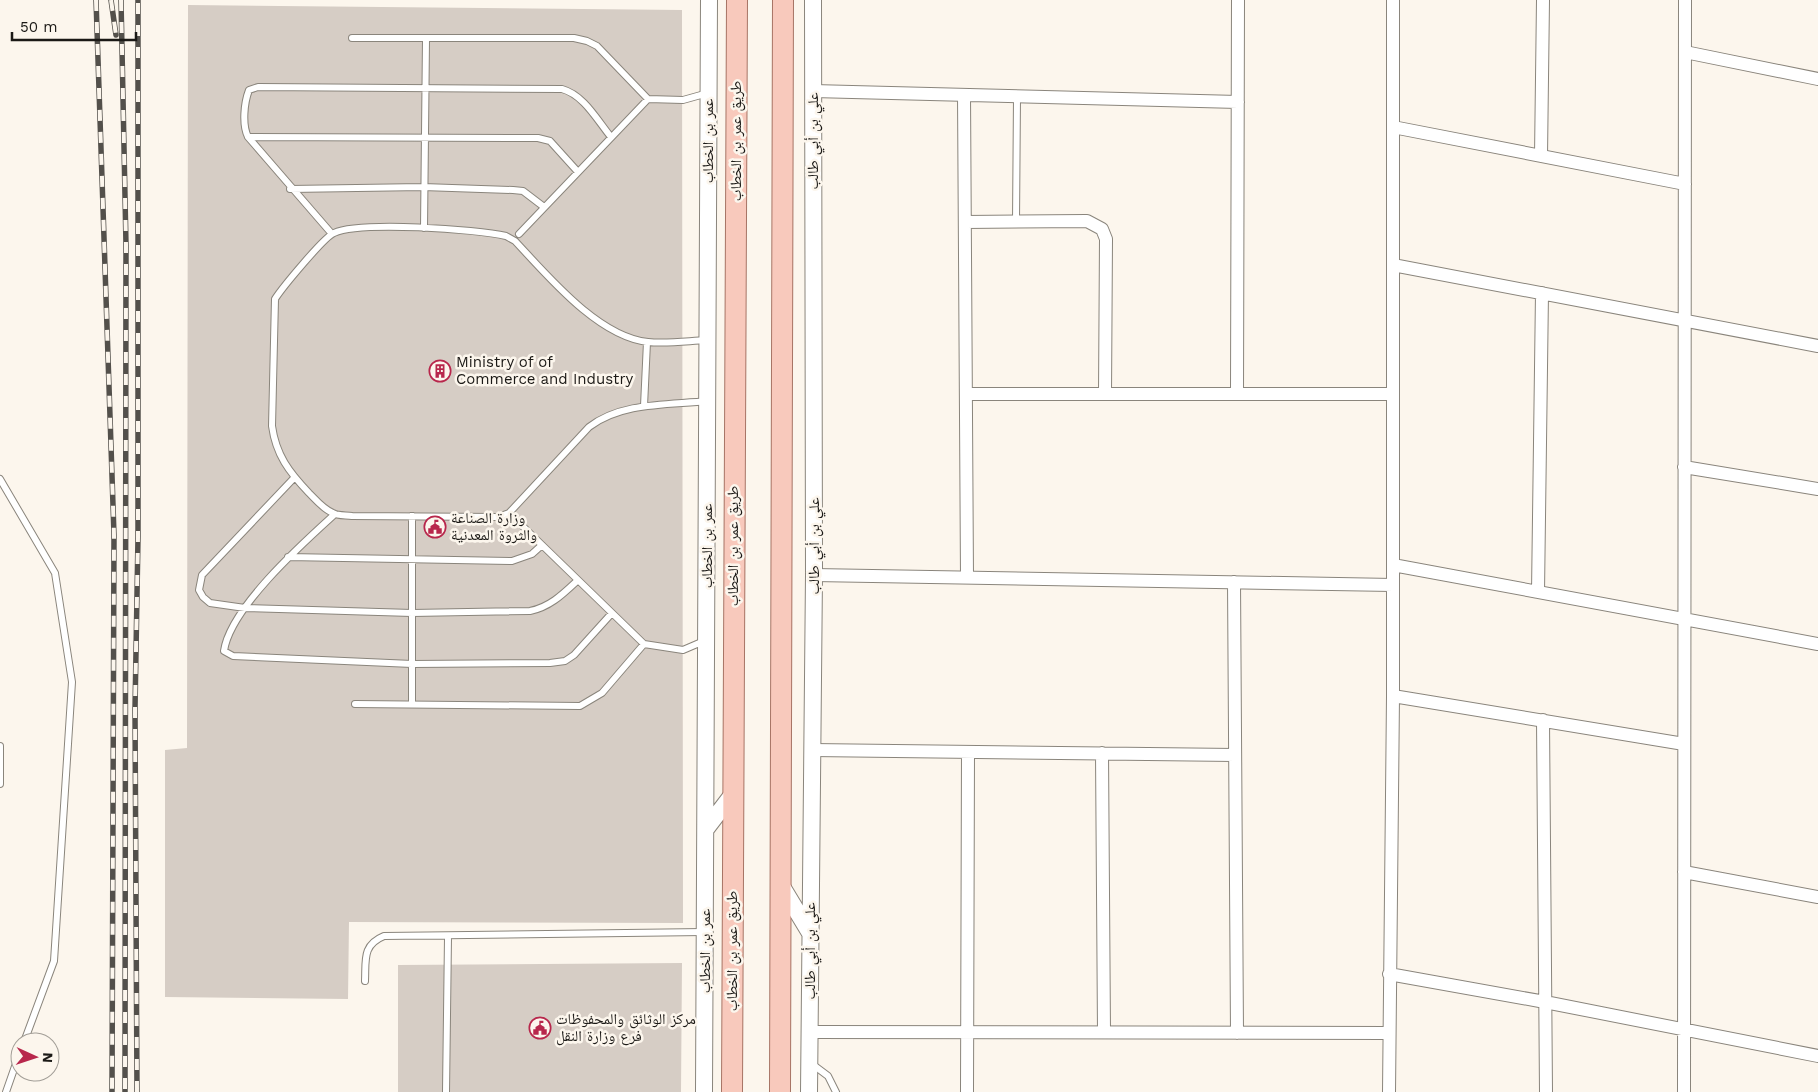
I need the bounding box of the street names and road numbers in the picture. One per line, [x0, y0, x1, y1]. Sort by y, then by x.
street label: طريق عمر بن الخطاب [727, 81, 746, 201]
street label: علي بن أبي طالب [804, 92, 825, 189]
street label: عمر بن الخطاب [699, 98, 718, 183]
street label: طريق عمر بن الخطاب [724, 486, 743, 606]
street label: علي بن أبي طالب [805, 497, 826, 594]
street label: عمر بن الخطاب [698, 503, 717, 588]
street label: طريق عمر بن الخطاب [723, 891, 742, 1011]
street label: علي بن أبي طالب [801, 902, 822, 999]
street label: عمر بن الخطاب [696, 908, 715, 993]

